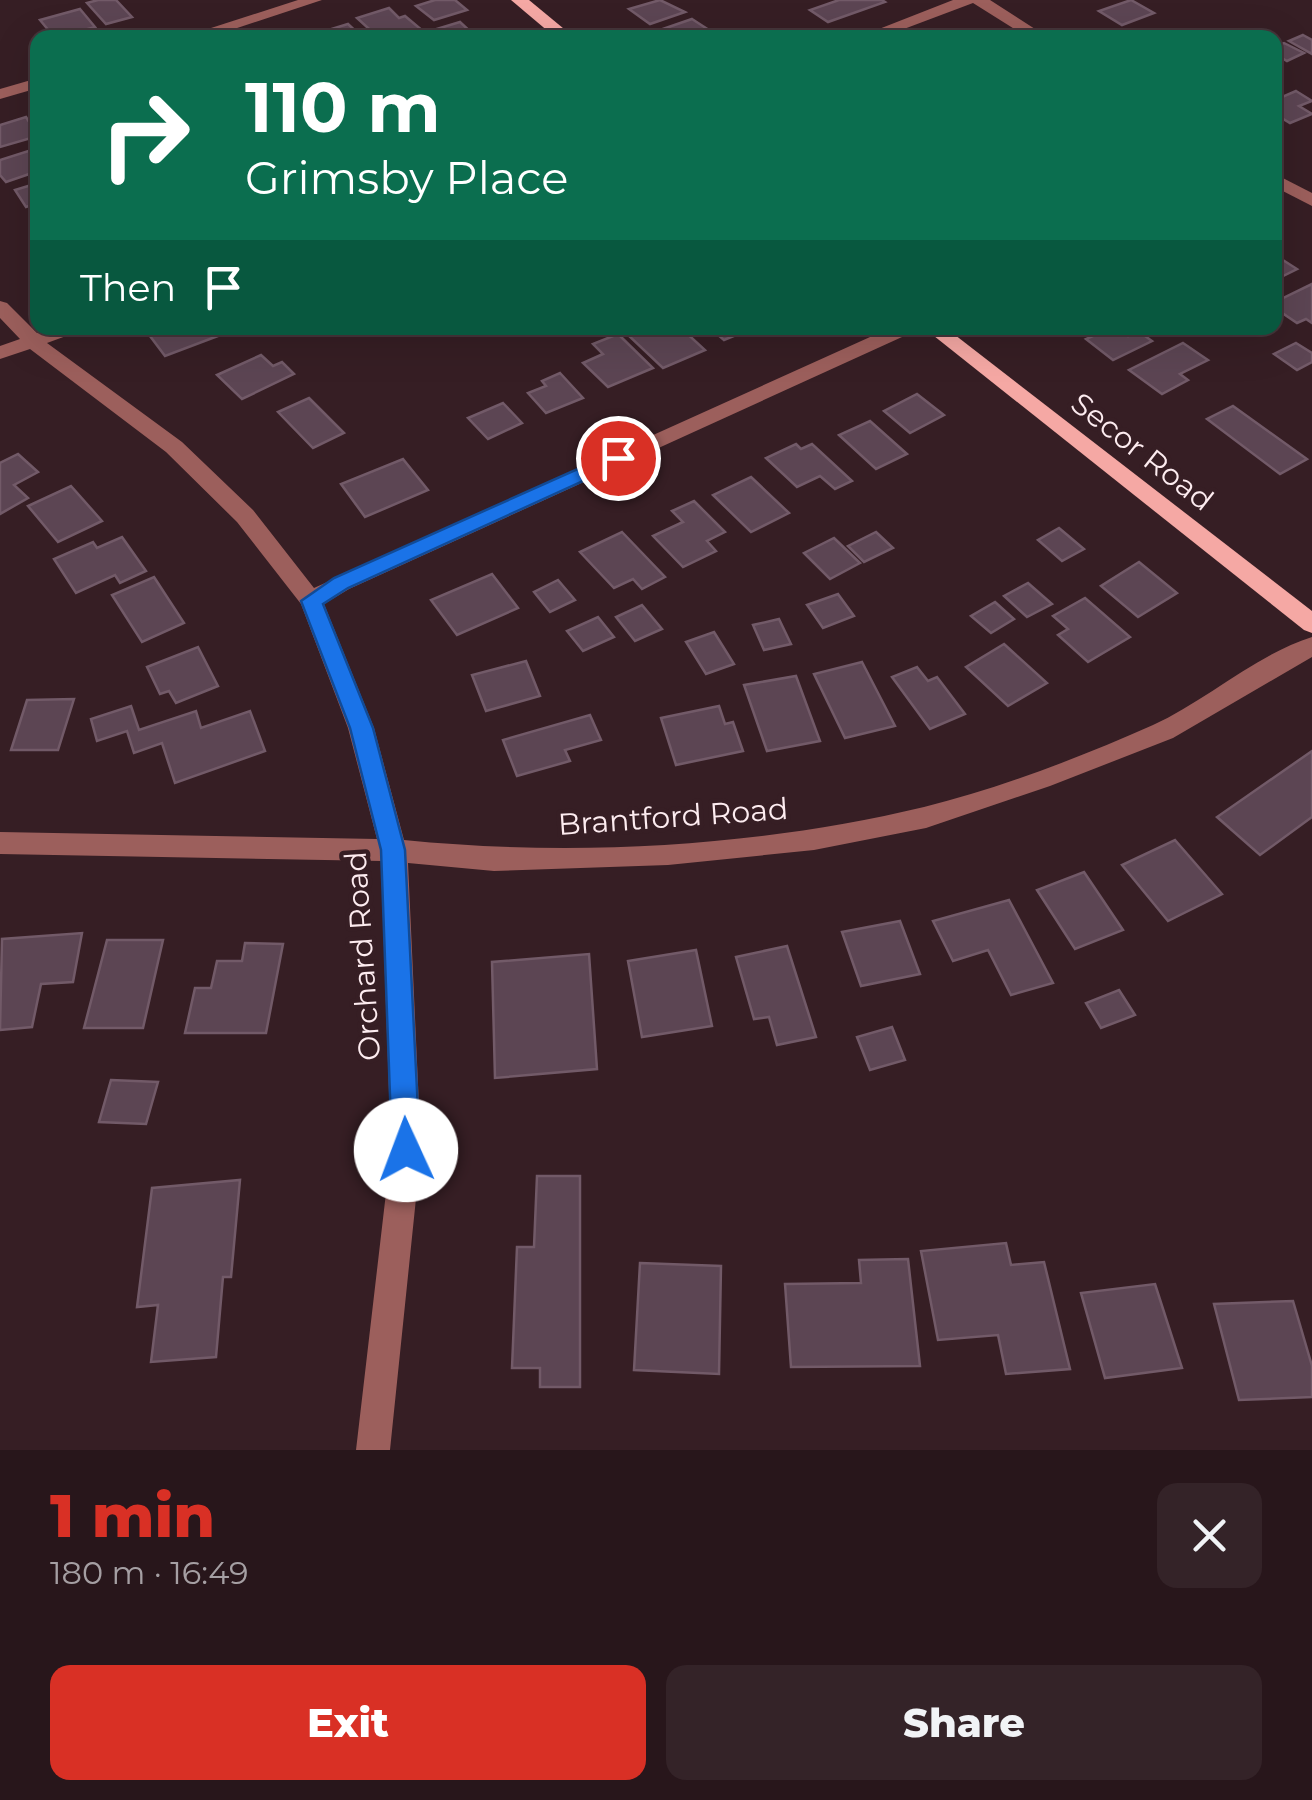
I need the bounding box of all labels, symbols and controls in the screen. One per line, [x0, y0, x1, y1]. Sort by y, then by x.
text: 110 m [245, 64, 441, 150]
icon: right [80, 70, 210, 200]
text: Grimsby Place [245, 150, 568, 205]
icon: arrive [196, 260, 251, 315]
text: Then [80, 264, 176, 311]
street label: Secor Road [1064, 385, 1221, 519]
pin [576, 416, 661, 501]
icon: arrive [591, 431, 646, 486]
street label: Brantford Road [557, 790, 789, 843]
street label: Orchard Road [337, 850, 388, 1062]
position arrow [354, 1098, 458, 1202]
text: 1 min [50, 1479, 215, 1552]
button: close [1157, 1483, 1262, 1588]
text: 180 m · 16:49 [50, 1553, 249, 1592]
button: Exit [50, 1665, 646, 1780]
button: Share [666, 1665, 1262, 1780]

